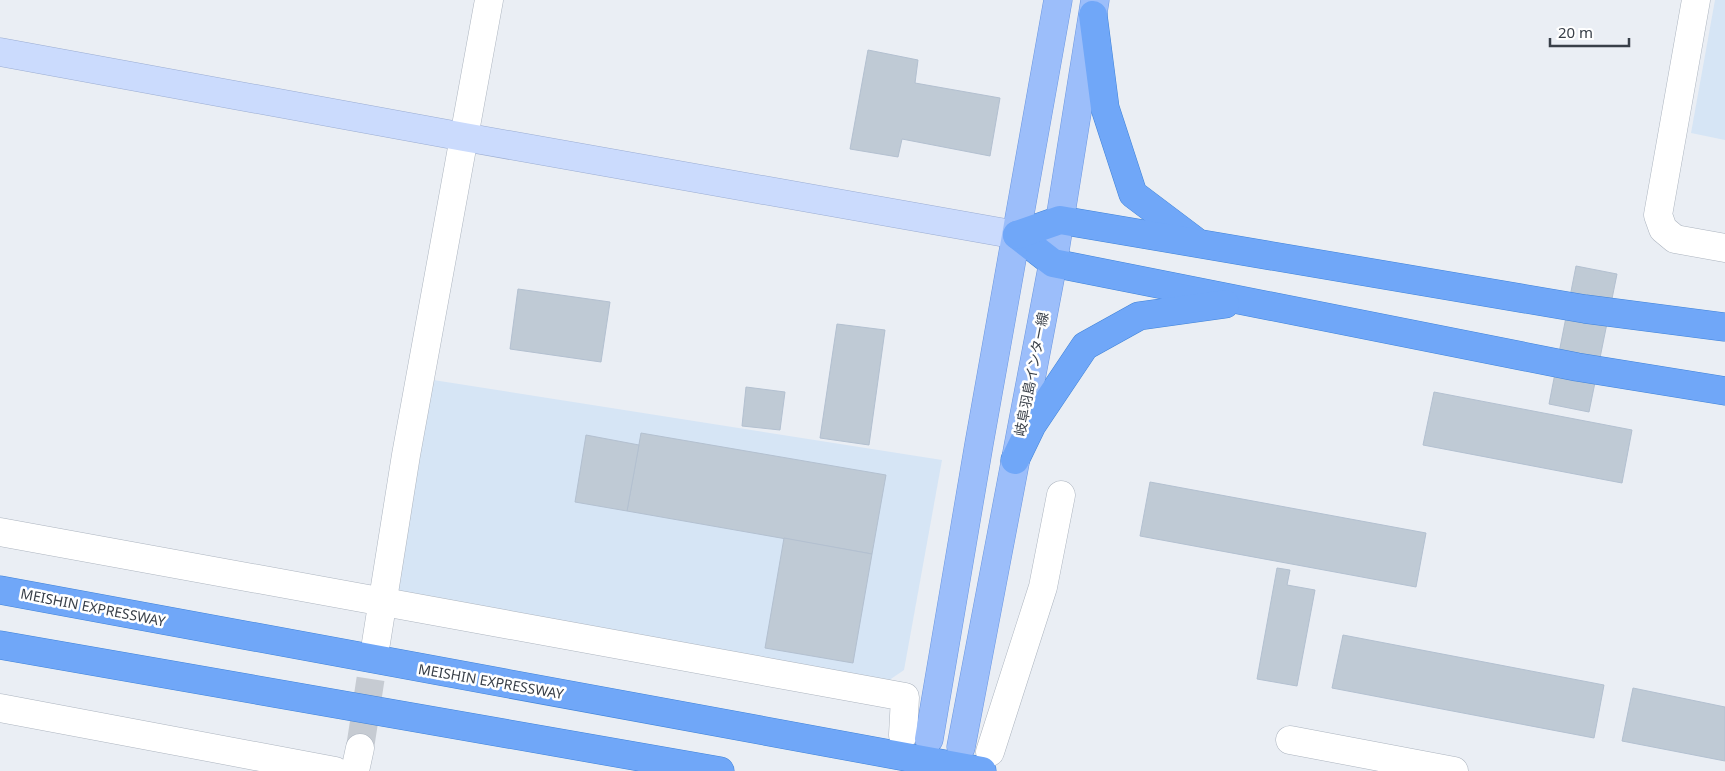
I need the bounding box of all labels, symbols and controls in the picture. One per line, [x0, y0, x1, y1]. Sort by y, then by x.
scale bar [1550, 15, 1629, 47]
text: 20 m [1558, 22, 1593, 42]
street label: 岐阜羽島インター線 [1010, 310, 1052, 438]
street label: MEISHIN EXPRESSWAY [19, 584, 167, 630]
street label: MEISHIN EXPRESSWAY [417, 659, 565, 703]

